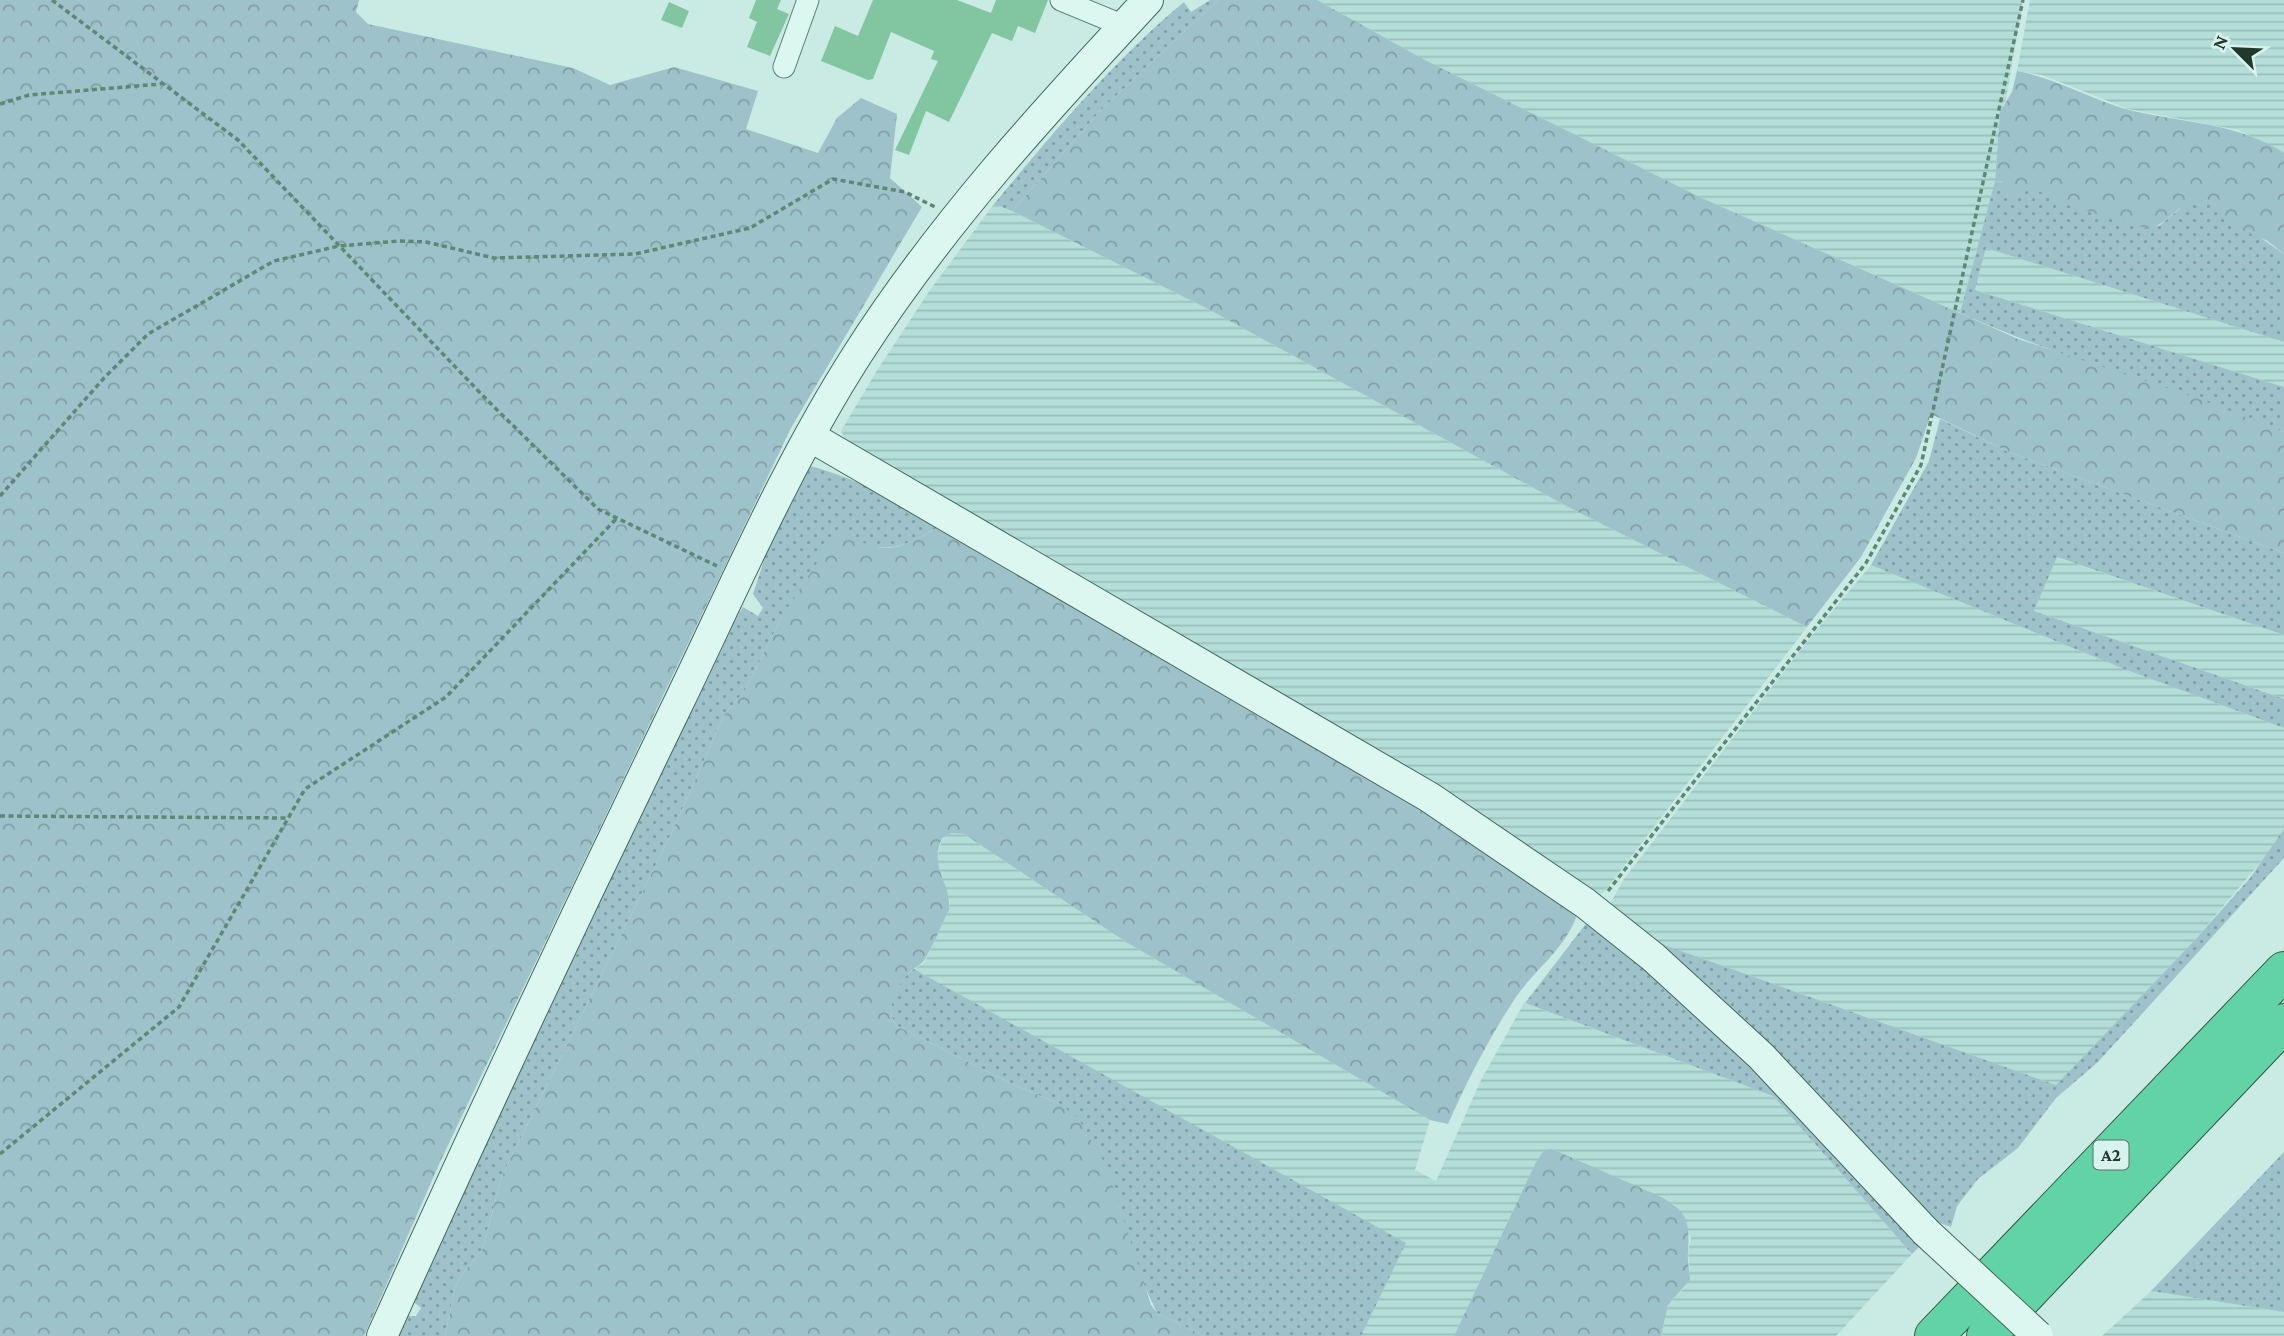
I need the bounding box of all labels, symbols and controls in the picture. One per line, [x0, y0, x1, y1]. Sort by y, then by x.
north arrow [2200, 14, 2270, 84]
text: N [2208, 32, 2232, 52]
road number: A2 [2094, 1140, 2128, 1170]

